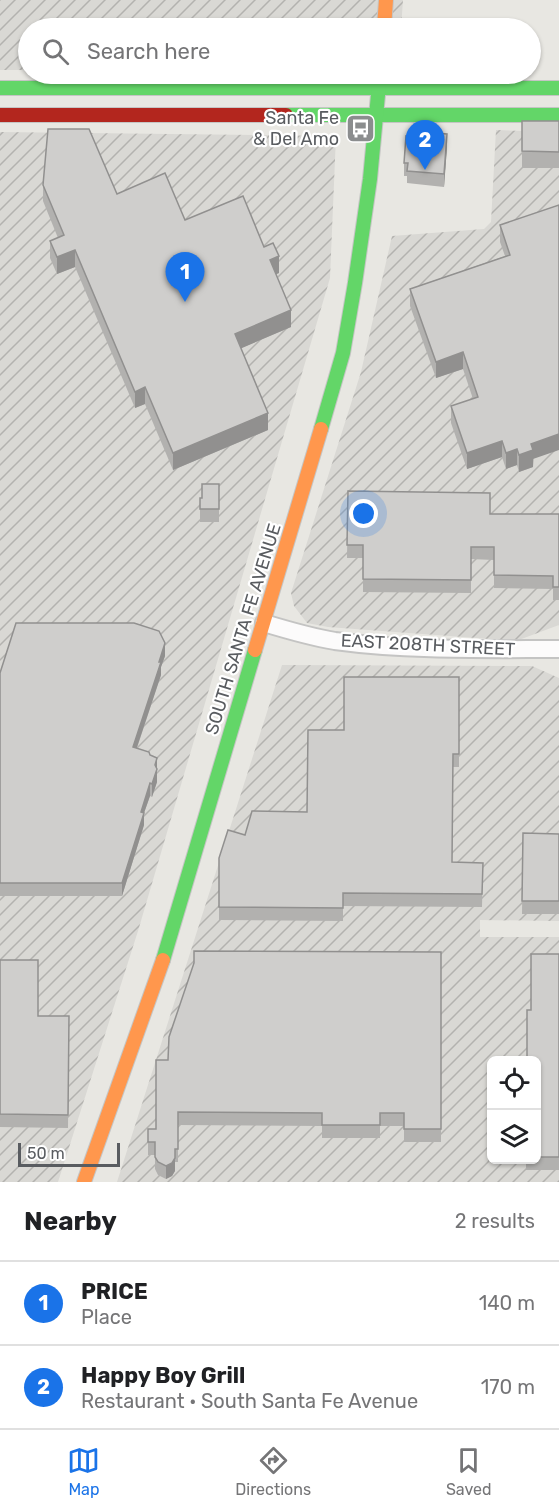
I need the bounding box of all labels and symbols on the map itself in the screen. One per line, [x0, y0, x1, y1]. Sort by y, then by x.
place label: Santa Fe & Del Amo [253, 107, 339, 150]
bus stop icon: Santa Fe & Del Amo [344, 112, 376, 144]
pin: 2 [406, 120, 444, 170]
pin: 1 [166, 252, 204, 302]
your location [349, 499, 378, 528]
street label: SOUTH SANTA FE AVENUE [200, 521, 286, 737]
street label: EAST 208TH STREET [340, 629, 516, 661]
scale bar [18, 1140, 120, 1168]

